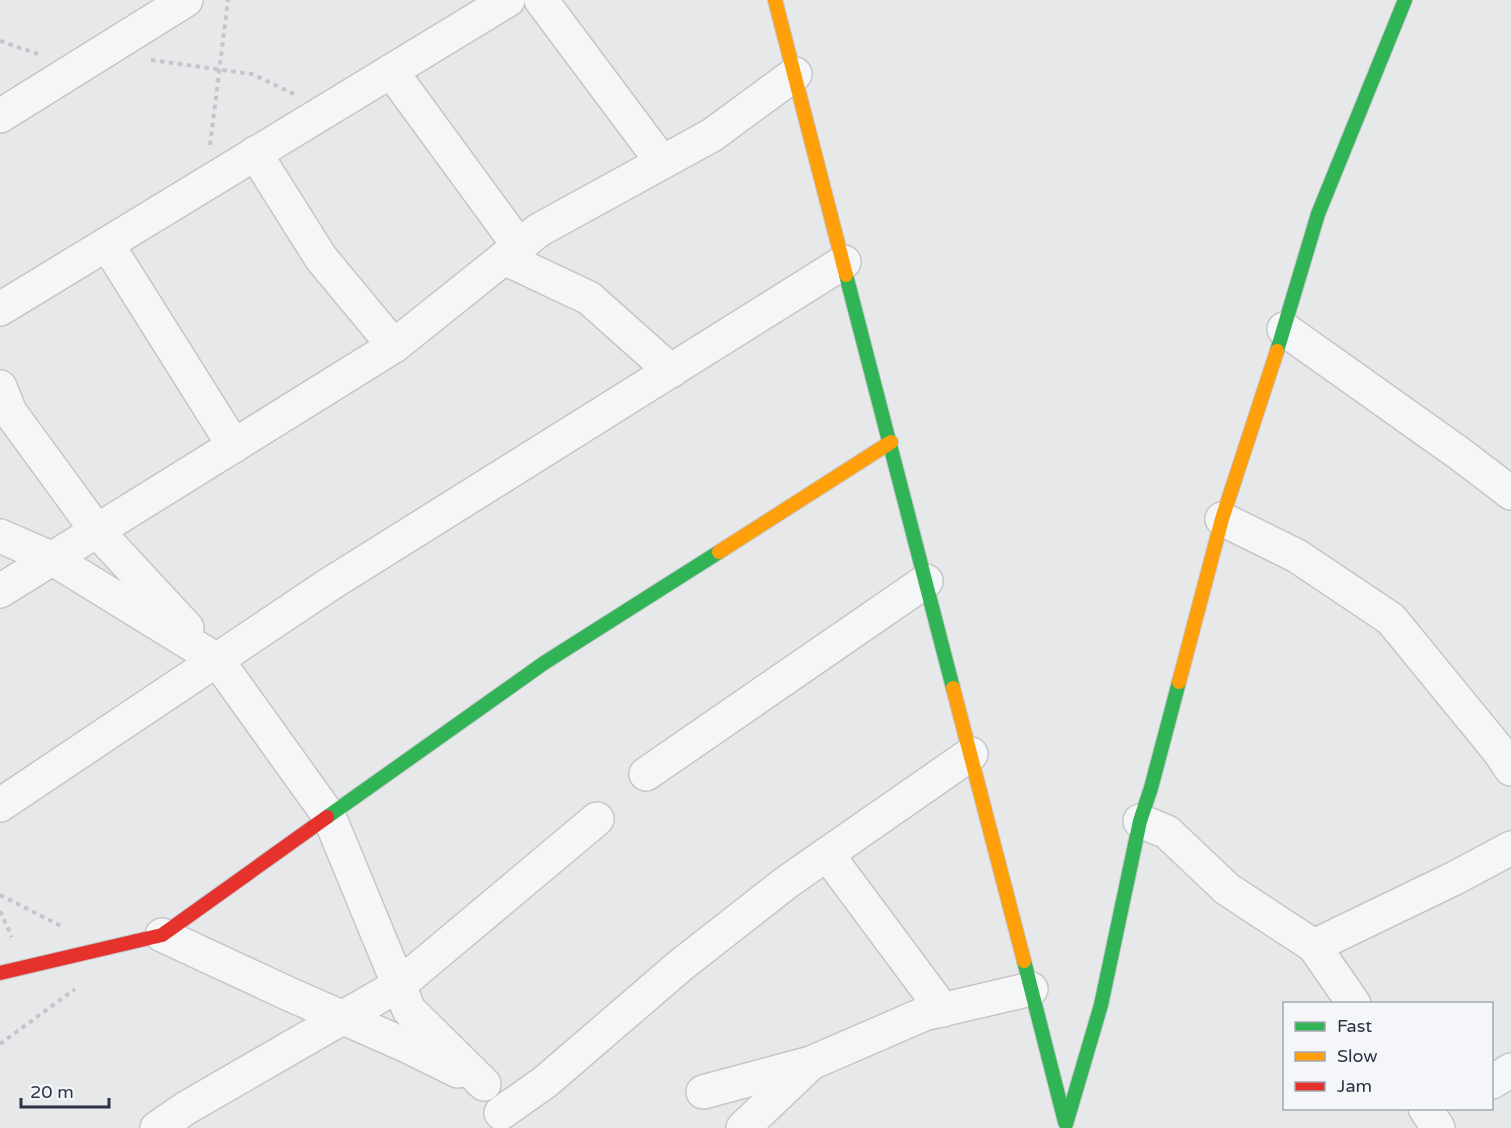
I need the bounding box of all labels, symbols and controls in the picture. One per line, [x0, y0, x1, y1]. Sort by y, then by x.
legend [1283, 1002, 1493, 1110]
text: Fast [1337, 1015, 1372, 1037]
text: Slow [1337, 1045, 1378, 1067]
scale bar [21, 1071, 110, 1109]
text: Jam [1337, 1075, 1372, 1097]
text: 20 m [30, 1081, 74, 1103]

